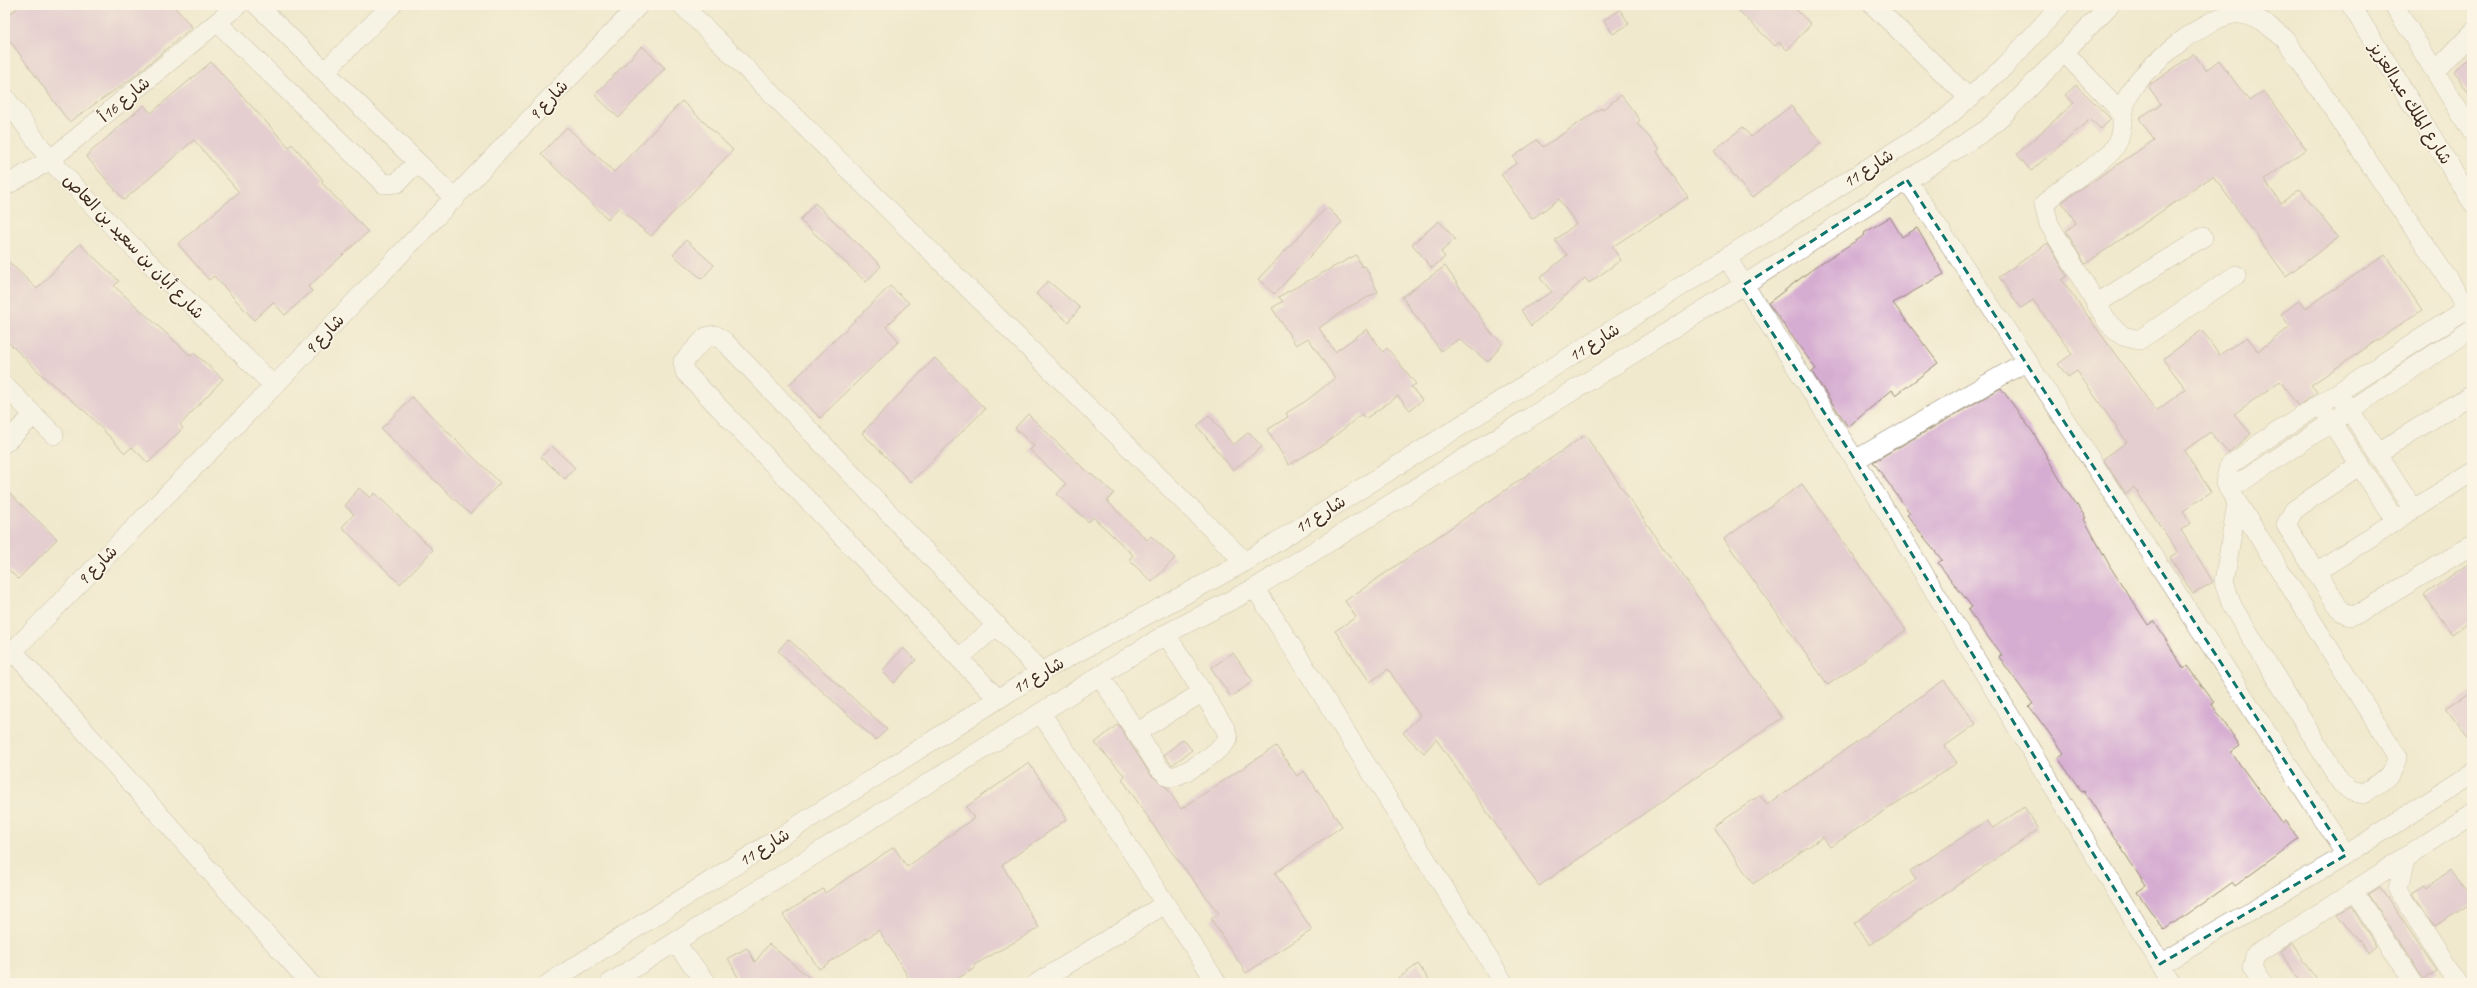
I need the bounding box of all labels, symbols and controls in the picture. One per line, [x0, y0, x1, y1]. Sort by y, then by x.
street label: شارع الملك عبدالعزيز [2363, 37, 2457, 169]
street label: شارع 16أ [94, 72, 155, 128]
street label: شارع 9 [524, 75, 573, 126]
street label: شارع 11 [1839, 144, 1898, 193]
street label: شارع أبان بن سعيد بن العاص [58, 169, 209, 324]
street label: شارع 9 [300, 310, 349, 360]
street label: شارع 11 [1565, 319, 1624, 367]
street label: شارع 11 [1291, 491, 1350, 539]
street label: شارع 9 [73, 541, 123, 591]
street label: شارع 11 [1009, 652, 1068, 699]
street label: شارع 11 [735, 824, 794, 872]

